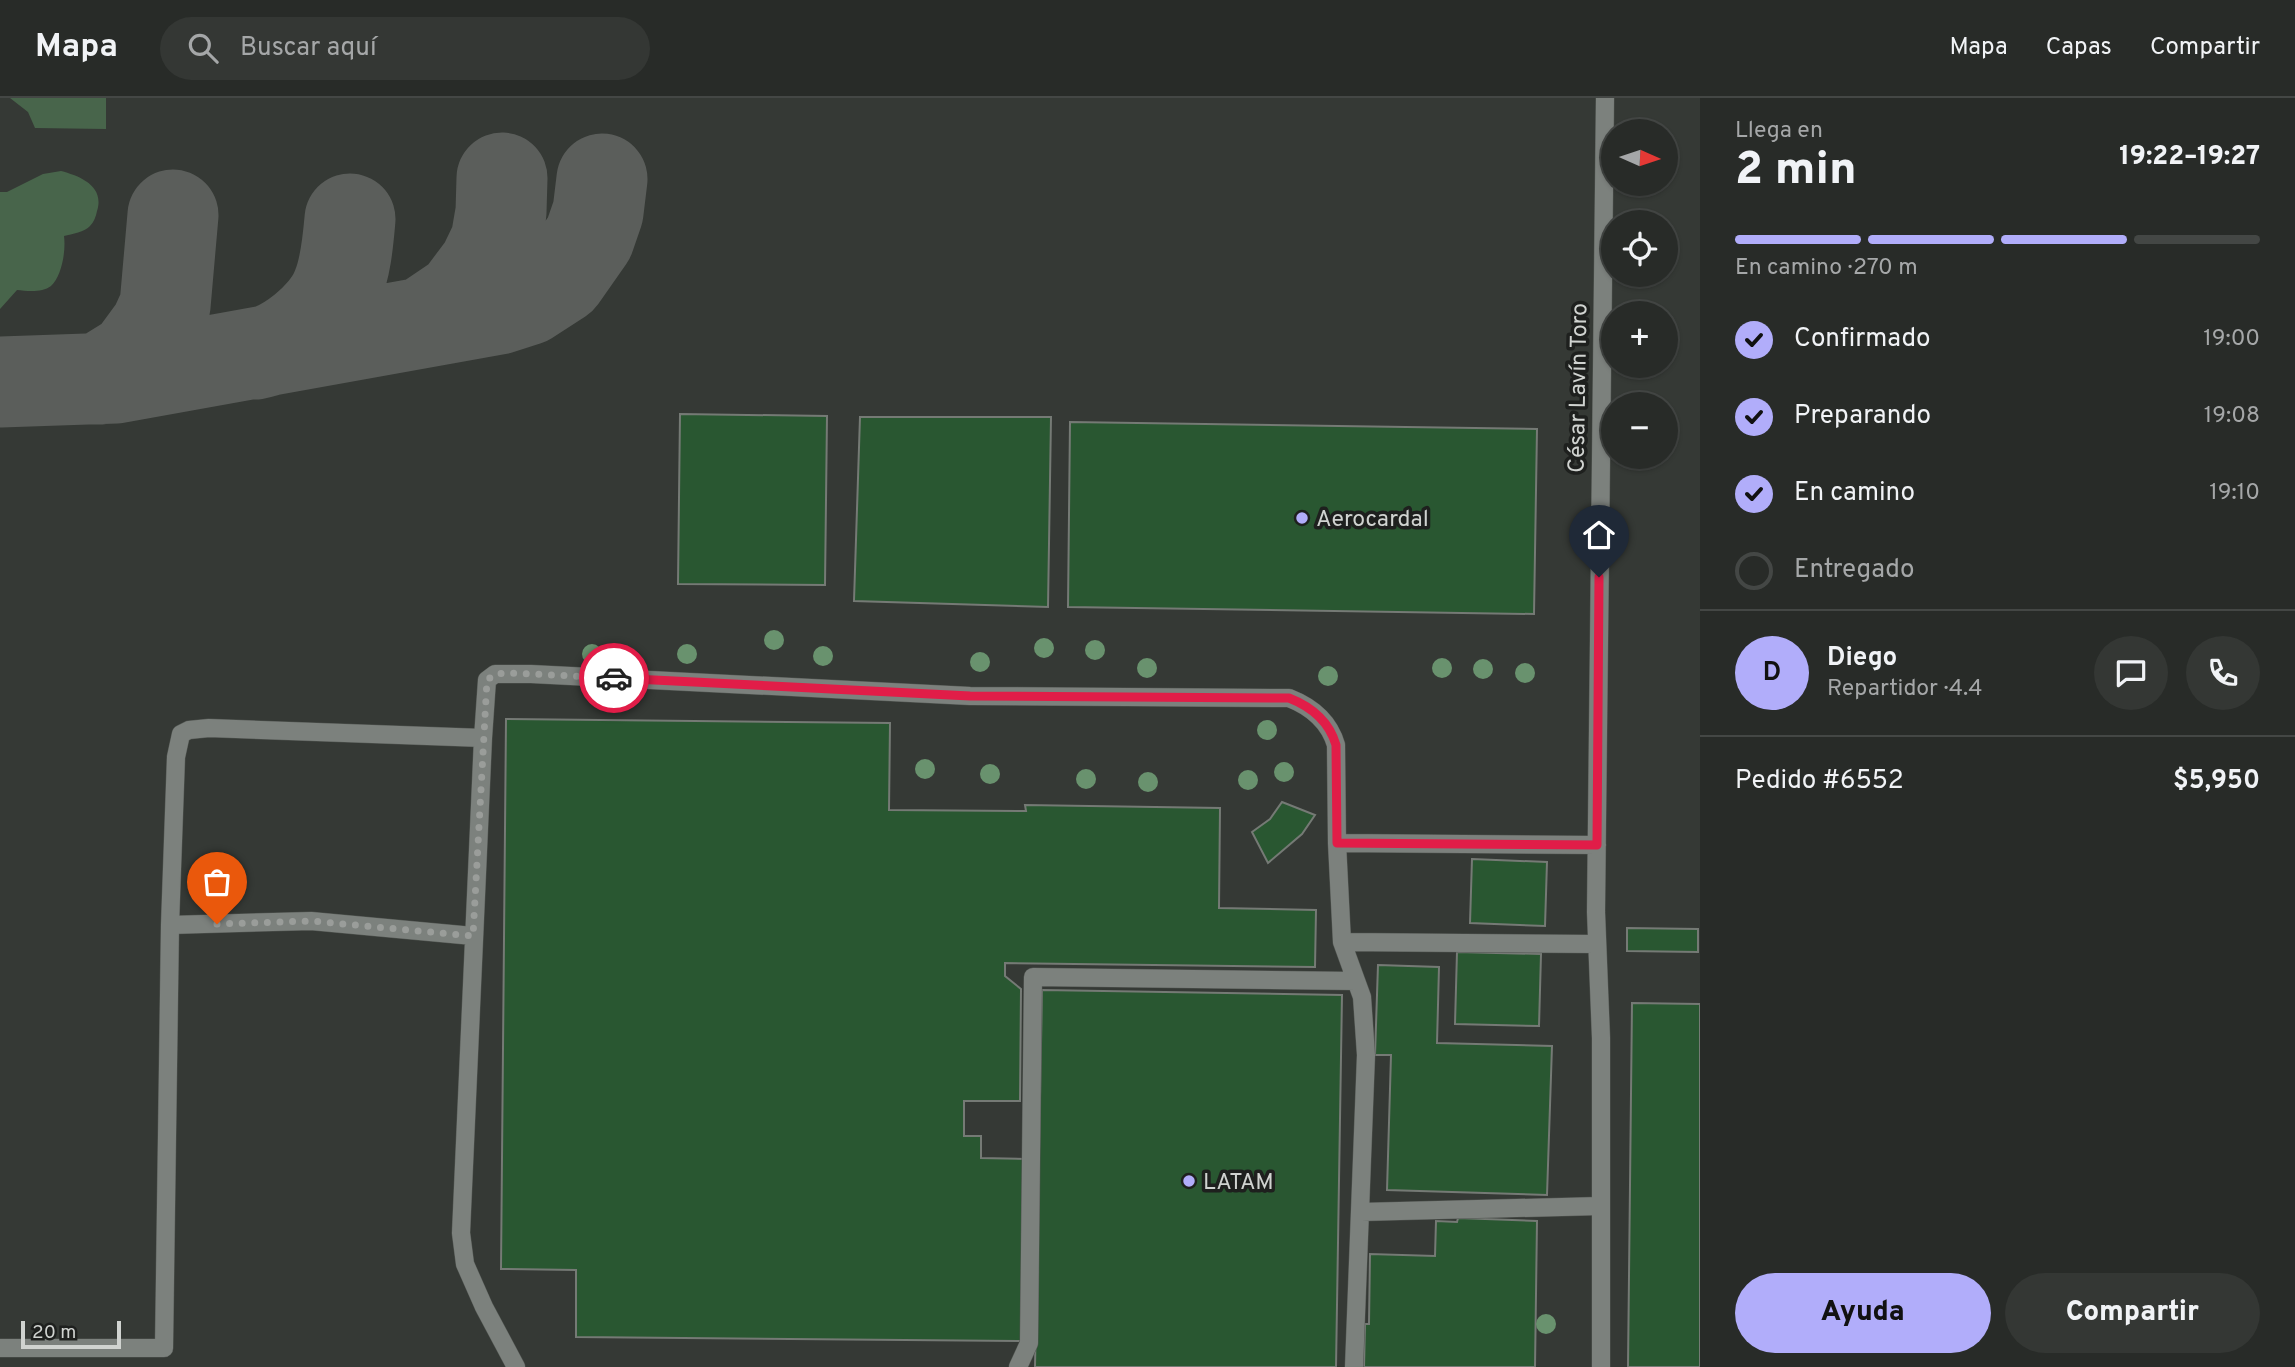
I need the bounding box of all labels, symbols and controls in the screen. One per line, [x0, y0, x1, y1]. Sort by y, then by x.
search box [160, 17, 650, 80]
text: Mapa [35, 27, 118, 69]
icon: search [184, 29, 222, 67]
text: Buscar aquí [240, 32, 377, 65]
text: Mapa [1950, 33, 2008, 63]
text: Capas [2046, 33, 2112, 63]
text: Compartir [2150, 33, 2260, 63]
text: Llega en [1735, 117, 1823, 146]
north arrow [1601, 119, 1678, 196]
map controls [1601, 119, 1678, 469]
text: 19:22–19:27 [2119, 141, 2260, 174]
text: 2 min [1735, 142, 1857, 201]
button: locate [1601, 210, 1678, 287]
text: En camino · 270 m [1735, 254, 1918, 283]
button: + [1601, 301, 1678, 378]
street label: César Lavín Toro [1564, 303, 1595, 473]
icon: check [1735, 321, 1773, 359]
text: Confirmado [1794, 323, 1931, 356]
text: 19:00 [2203, 325, 2260, 354]
button: − [1601, 392, 1678, 469]
icon: check [1735, 398, 1773, 436]
text: Preparando [1794, 400, 1931, 433]
text: 19:08 [2204, 402, 2260, 431]
icon: check [1735, 475, 1773, 513]
text: En camino [1794, 477, 1915, 510]
text: 19:10 [2209, 479, 2260, 508]
pin [1569, 505, 1629, 577]
place label: Aerocardal [1316, 506, 1429, 535]
marker: Aerocardal [1294, 510, 1310, 526]
icon: home [1580, 516, 1618, 554]
text: Entregado [1794, 554, 1914, 587]
button: chat [2094, 636, 2168, 710]
button: phone [2186, 636, 2260, 710]
text: Diego [1827, 642, 1897, 675]
courier [579, 643, 649, 713]
text: D [1763, 657, 1781, 690]
icon: car [595, 659, 633, 697]
text: Repartidor · 4.4 [1827, 675, 1983, 704]
text: Pedido #6552 [1735, 765, 1904, 798]
text: $5,950 [2173, 765, 2260, 798]
pin [187, 852, 247, 924]
icon: bag [198, 863, 236, 901]
place label: LATAM [1203, 1169, 1274, 1198]
marker: LATAM [1181, 1173, 1197, 1189]
button: Ayuda [1735, 1273, 1991, 1353]
button: Compartir [2005, 1273, 2260, 1353]
scale bar [21, 1318, 121, 1350]
text: 20 m [32, 1321, 76, 1345]

